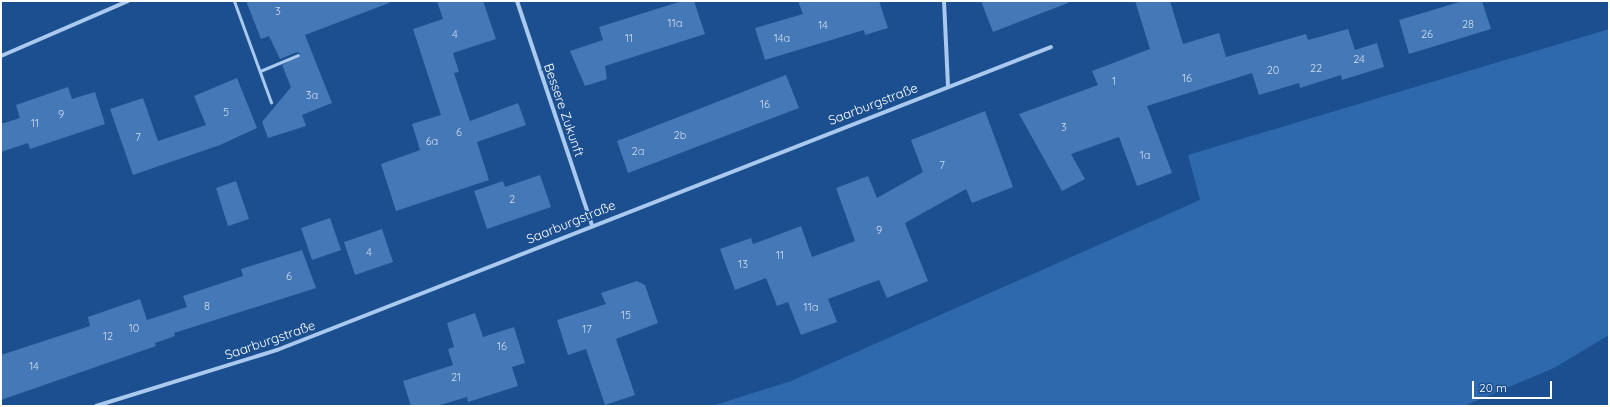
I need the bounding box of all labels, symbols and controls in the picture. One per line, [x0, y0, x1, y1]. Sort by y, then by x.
house number: 3 [275, 4, 281, 18]
house number: 11a [668, 16, 682, 30]
house number: 28 [1462, 17, 1474, 31]
house number: 14 [818, 18, 828, 32]
house number: 4 [452, 27, 458, 41]
house number: 26 [1421, 27, 1433, 41]
house number: 11 [625, 31, 633, 45]
house number: 14a [774, 31, 790, 45]
house number: 24 [1353, 52, 1365, 66]
street label: Bessere Zukunft [541, 61, 587, 159]
house number: 22 [1310, 61, 1322, 75]
house number: 20 [1267, 63, 1279, 77]
house number: 16 [1182, 71, 1192, 85]
house number: 1 [1112, 74, 1116, 88]
street label: Saarburgstraße [826, 80, 920, 128]
house number: 3a [306, 88, 318, 102]
house number: 16 [760, 97, 770, 111]
house number: 5 [223, 105, 229, 119]
house number: 9 [58, 107, 64, 121]
house number: 11 [31, 116, 39, 130]
house number: 3 [1061, 120, 1067, 134]
house number: 6 [456, 125, 462, 139]
house number: 2b [674, 128, 686, 142]
house number: 7 [135, 130, 141, 144]
house number: 6a [426, 134, 438, 148]
house number: 2a [632, 144, 644, 158]
house number: 1a [1140, 148, 1150, 162]
house number: 7 [939, 158, 945, 172]
house number: 2 [509, 192, 515, 206]
street label: Saarburgstraße [524, 197, 618, 247]
house number: 9 [876, 223, 882, 237]
house number: 4 [366, 245, 372, 259]
house number: 11 [776, 248, 784, 262]
house number: 13 [738, 257, 748, 271]
house number: 6 [286, 269, 292, 283]
house number: 8 [204, 299, 210, 313]
house number: 11a [804, 300, 818, 314]
house number: 15 [621, 308, 631, 322]
street label: Saarburgstraße [223, 317, 317, 363]
house number: 10 [129, 321, 139, 335]
house number: 17 [582, 322, 592, 336]
house number: 12 [103, 329, 113, 343]
house number: 16 [497, 339, 507, 353]
house number: 14 [29, 359, 39, 373]
house number: 21 [451, 370, 461, 384]
scale bar [1474, 373, 1554, 399]
text: 20 m [1479, 380, 1507, 395]

